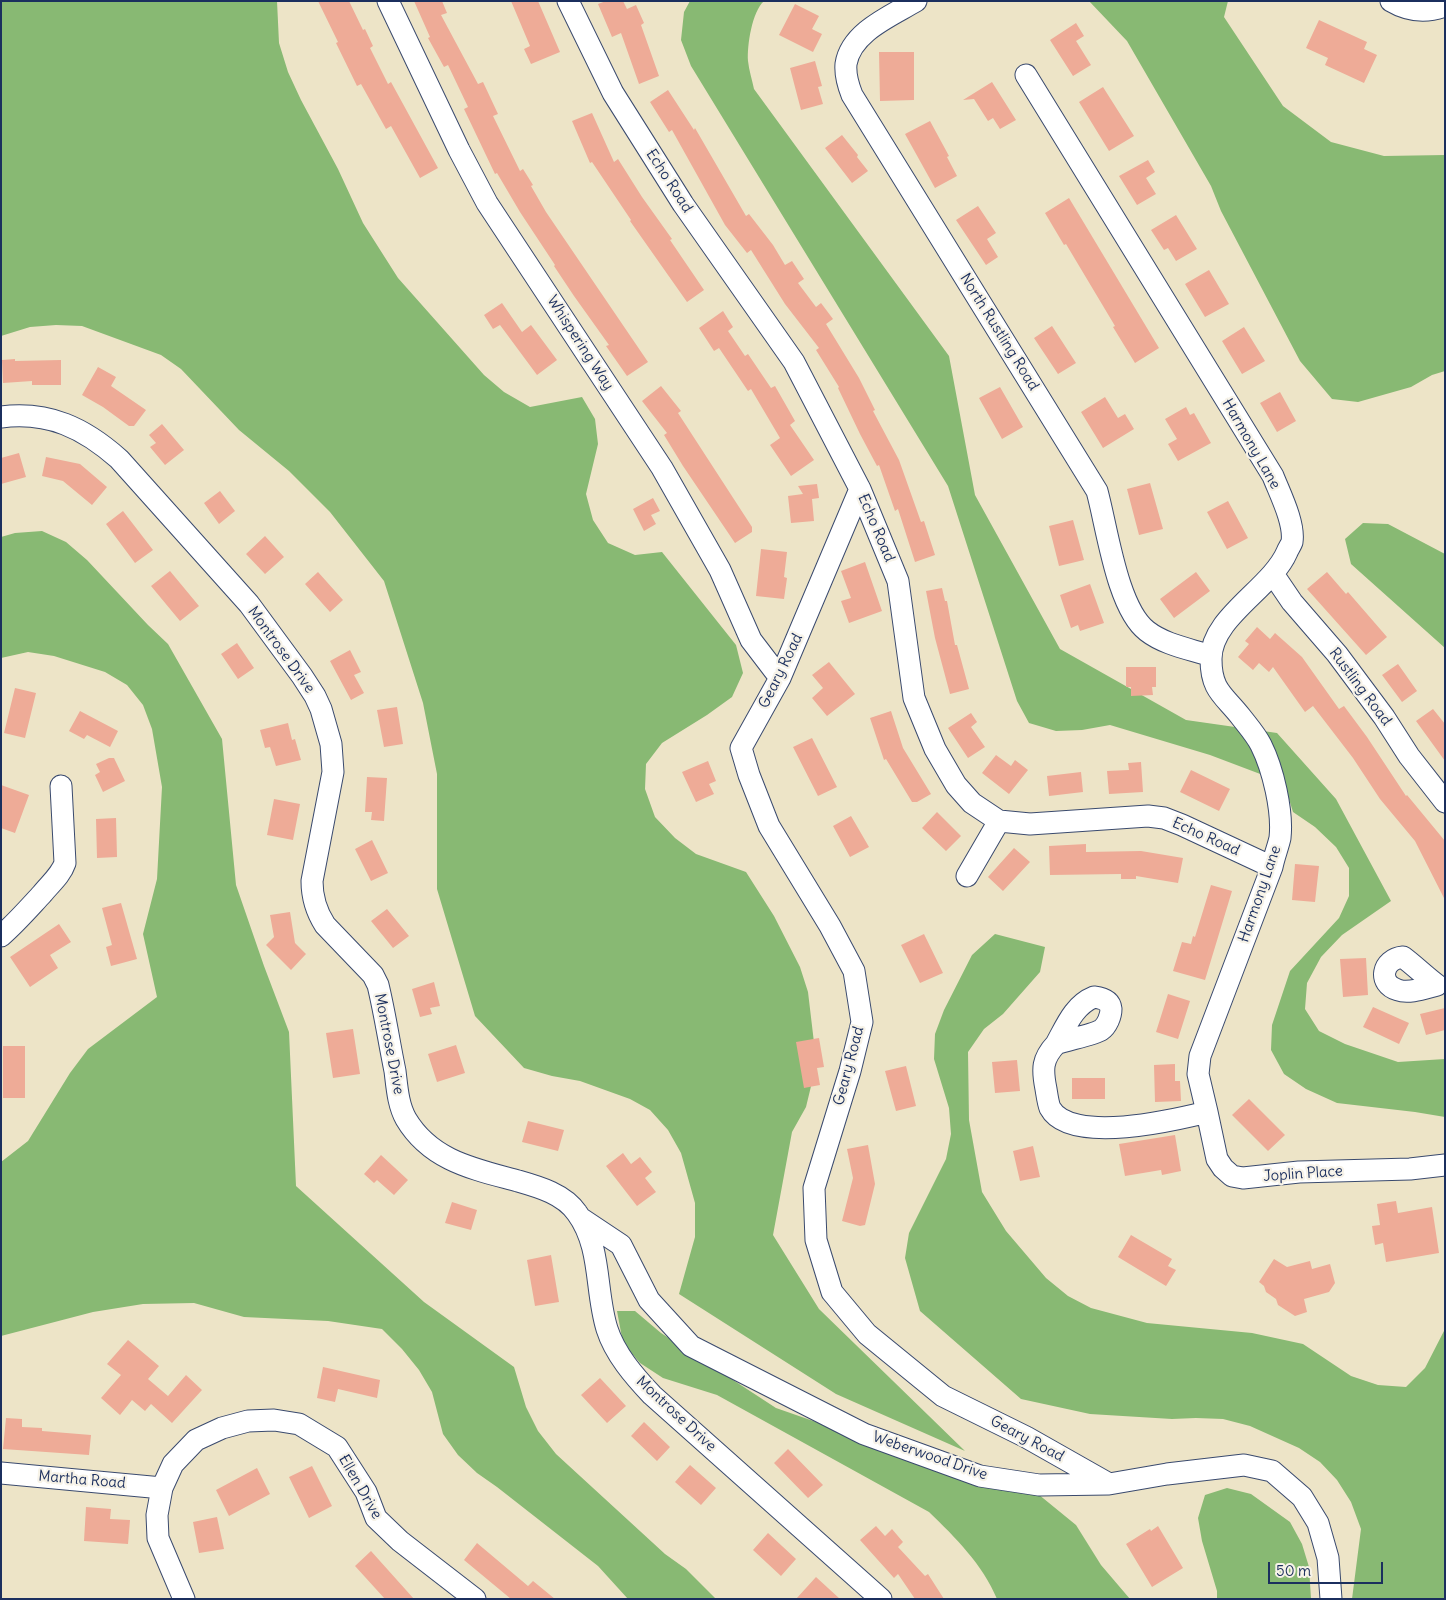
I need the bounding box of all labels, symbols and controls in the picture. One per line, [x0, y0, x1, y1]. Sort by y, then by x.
street label: Echo Road [642, 146, 696, 216]
street label: North Rustling Road [956, 270, 1042, 394]
street label: Whispering Way [543, 292, 617, 394]
street label: Harmony Lane [1218, 396, 1284, 492]
street label: Echo Road [854, 491, 898, 565]
street label: Montrose Drive [244, 603, 318, 697]
street label: Geary Road [755, 631, 807, 711]
street label: Rustling Road [1325, 645, 1395, 729]
street label: Echo Road [1169, 814, 1243, 860]
street label: Harmony Lane [1235, 843, 1285, 945]
street label: Montrose Drive [370, 992, 408, 1096]
street label: Geary Road [830, 1025, 868, 1107]
street label: Joplin Place [1263, 1162, 1343, 1186]
street label: Montrose Drive [632, 1372, 720, 1456]
street label: Geary Road [987, 1412, 1067, 1466]
street label: Weberwood Drive [870, 1428, 990, 1484]
street label: Ellen Drive [334, 1452, 386, 1522]
street label: Martha Road [38, 1467, 126, 1493]
scale bar [1271, 1552, 1386, 1584]
text: 50 m [1276, 1561, 1311, 1580]

